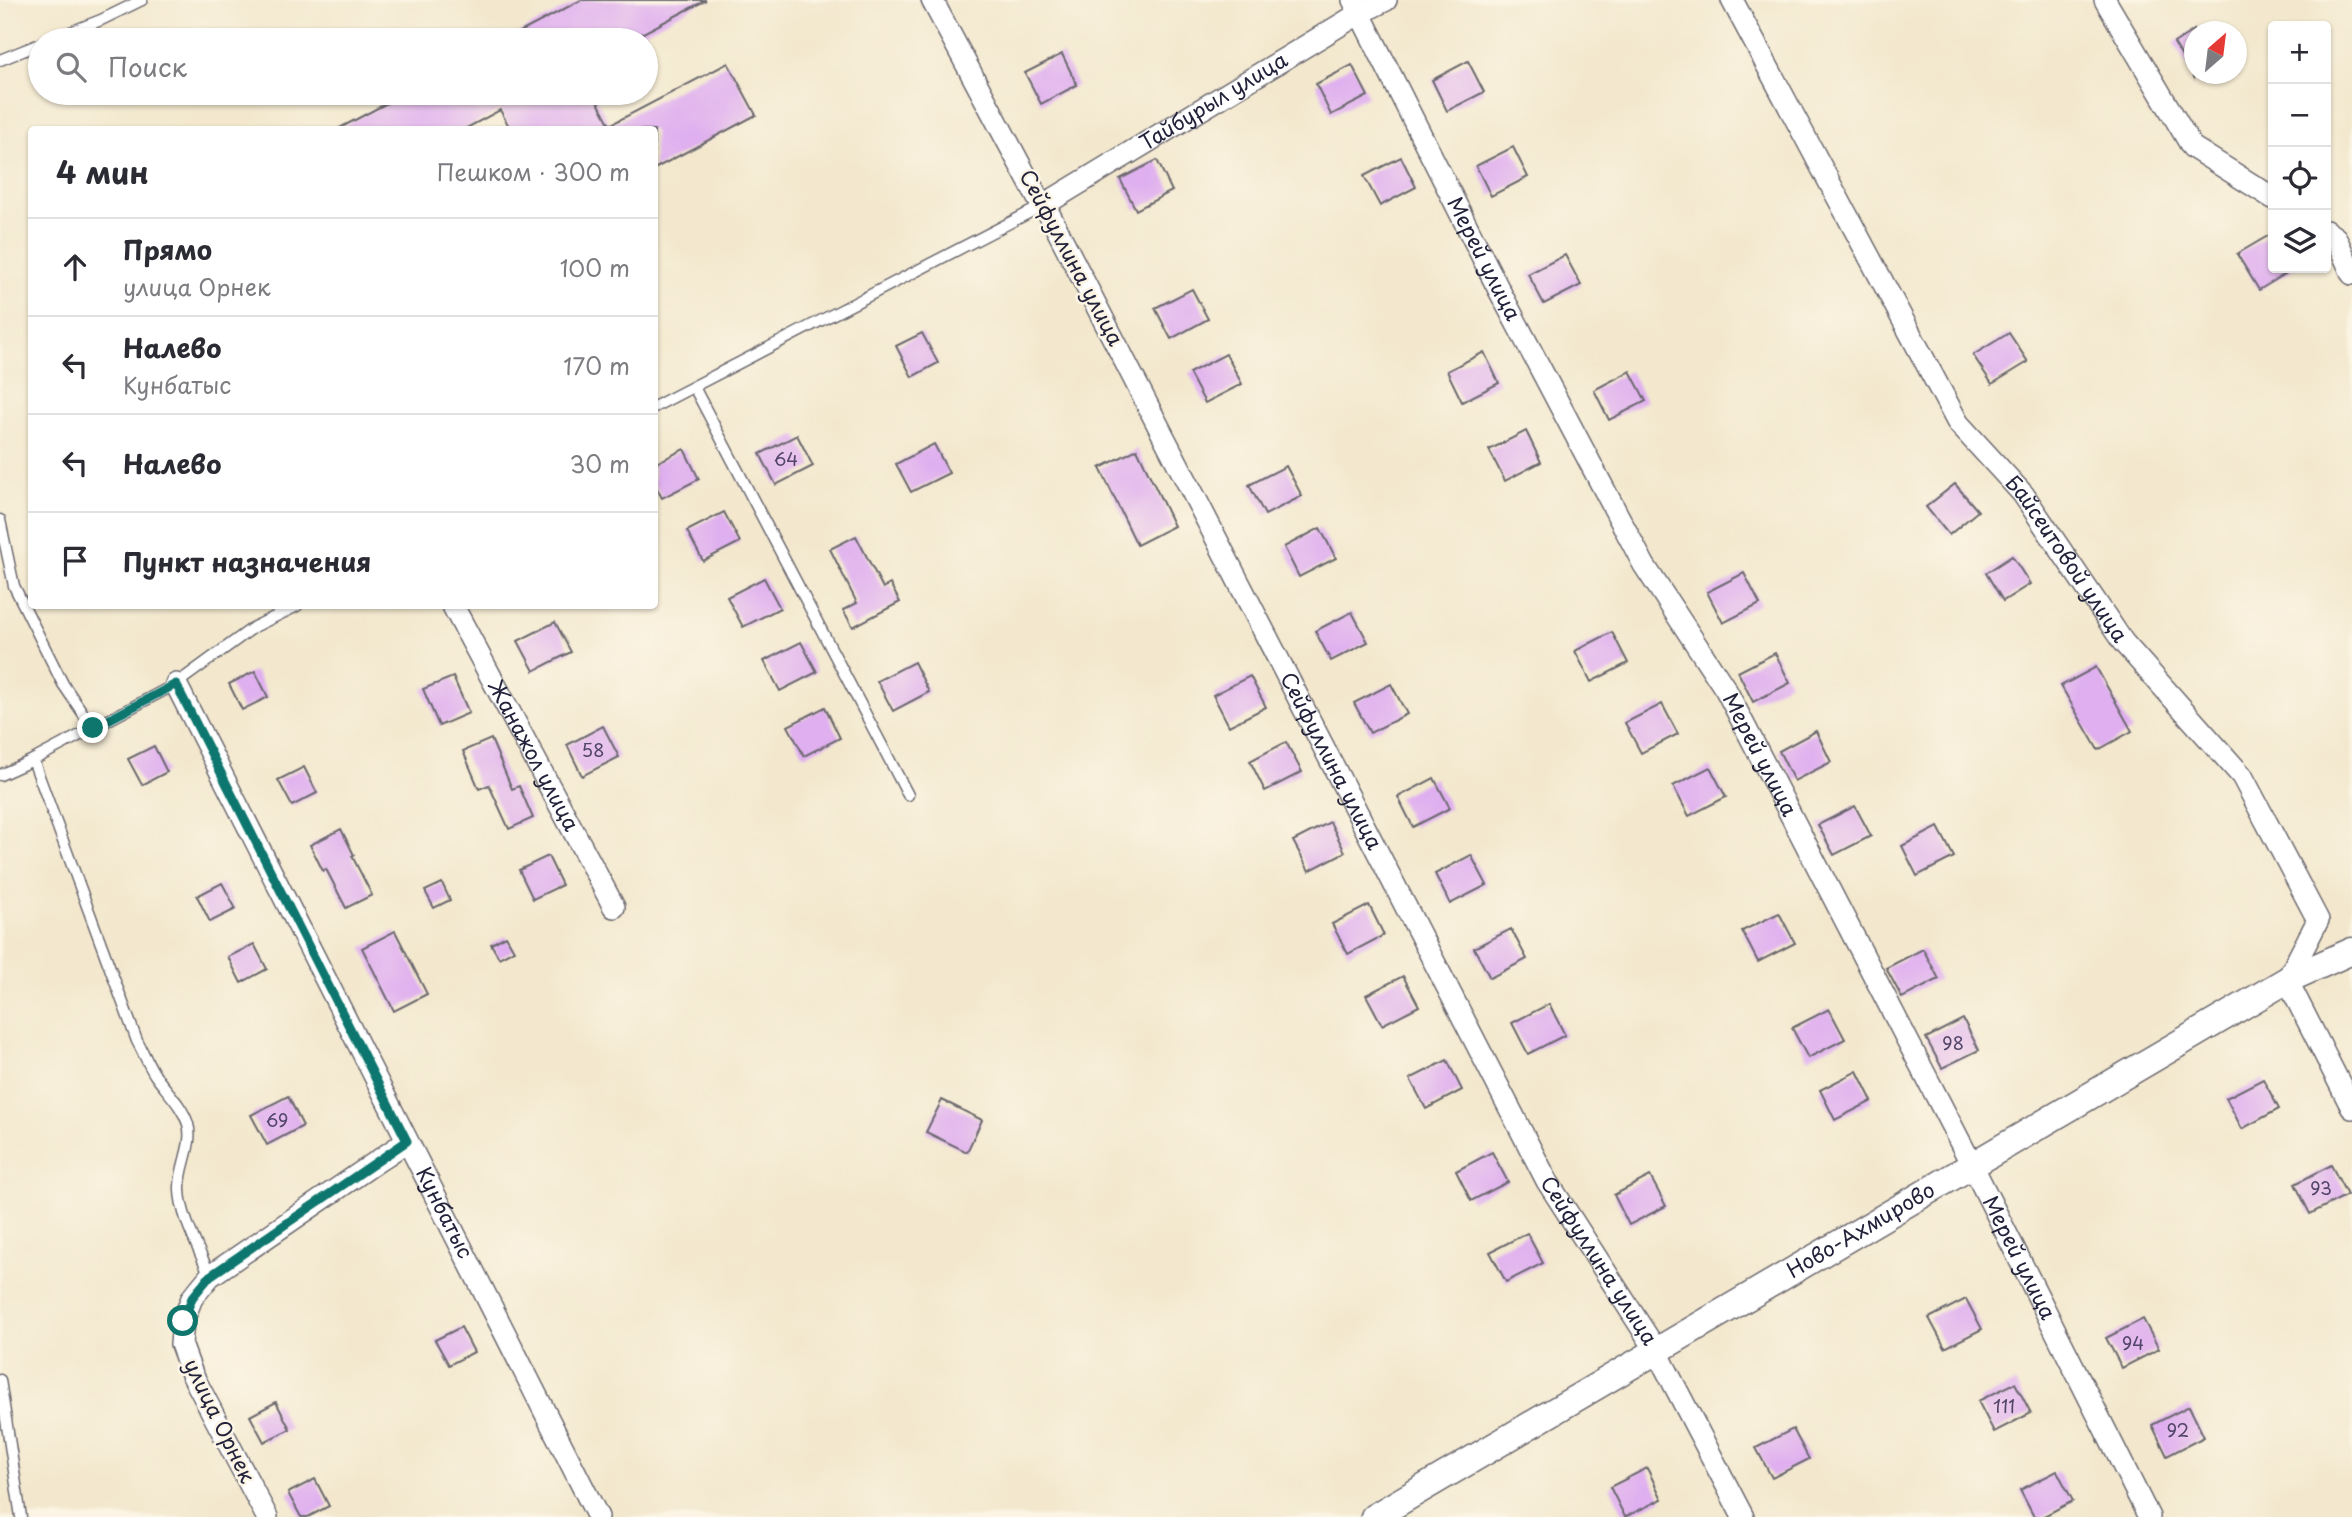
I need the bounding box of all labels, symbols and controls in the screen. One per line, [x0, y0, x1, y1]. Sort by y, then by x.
north arrow [2184, 21, 2247, 84]
map controls [2268, 21, 2331, 273]
button: + [2268, 21, 2331, 84]
search box [28, 28, 658, 105]
street label: Тайбурыл улица [1133, 42, 1294, 157]
text: Поиск [108, 47, 187, 86]
icon: search [52, 48, 90, 86]
button: − [2268, 84, 2331, 147]
button: locate [2268, 147, 2331, 210]
text: 4 мин [56, 149, 149, 194]
text: Пешком · 300 m [437, 154, 630, 189]
street label: Сейфуллина улица [1013, 163, 1133, 352]
street label: Мерей улица [1441, 191, 1531, 326]
button: layers [2268, 210, 2331, 273]
text: Прямо [123, 230, 212, 269]
icon: ahead [56, 248, 94, 286]
text: 100 m [560, 250, 630, 285]
text: улица Орнек [123, 269, 271, 304]
text: Налево [123, 328, 221, 367]
icon: left [56, 346, 94, 384]
text: 170 m [563, 348, 630, 383]
text: Кунбатыс [123, 367, 231, 402]
icon: left [56, 444, 94, 482]
text: Налево [123, 444, 221, 483]
house number: 64 [774, 445, 798, 472]
text: 30 m [569, 446, 630, 481]
street label: Байсеитовой улица [1999, 467, 2137, 649]
icon: arrive [56, 542, 94, 580]
text: Пункт назначения [123, 542, 371, 581]
street label: Сейфуллина улица [1274, 666, 1392, 855]
street label: Жанажол улица [481, 673, 589, 837]
street label: Мерей улица [1716, 687, 1807, 822]
route end [77, 712, 108, 743]
house number: 58 [582, 736, 604, 763]
house number: 98 [1942, 1029, 1964, 1056]
house number: 69 [266, 1106, 288, 1133]
street label: Кунбатыс [409, 1161, 482, 1263]
street label: Сейфуллина улица [1534, 1169, 1667, 1351]
street label: Ново-Ахмирово [1780, 1173, 1940, 1285]
house number: 93 [2310, 1174, 2332, 1201]
street label: Мерей улица [1976, 1189, 2066, 1325]
route start [167, 1305, 198, 1336]
house number: 94 [2122, 1329, 2144, 1356]
street label: улица Орнек [177, 1353, 265, 1488]
house number: 111 [1993, 1392, 2015, 1419]
house number: 92 [2167, 1416, 2189, 1443]

